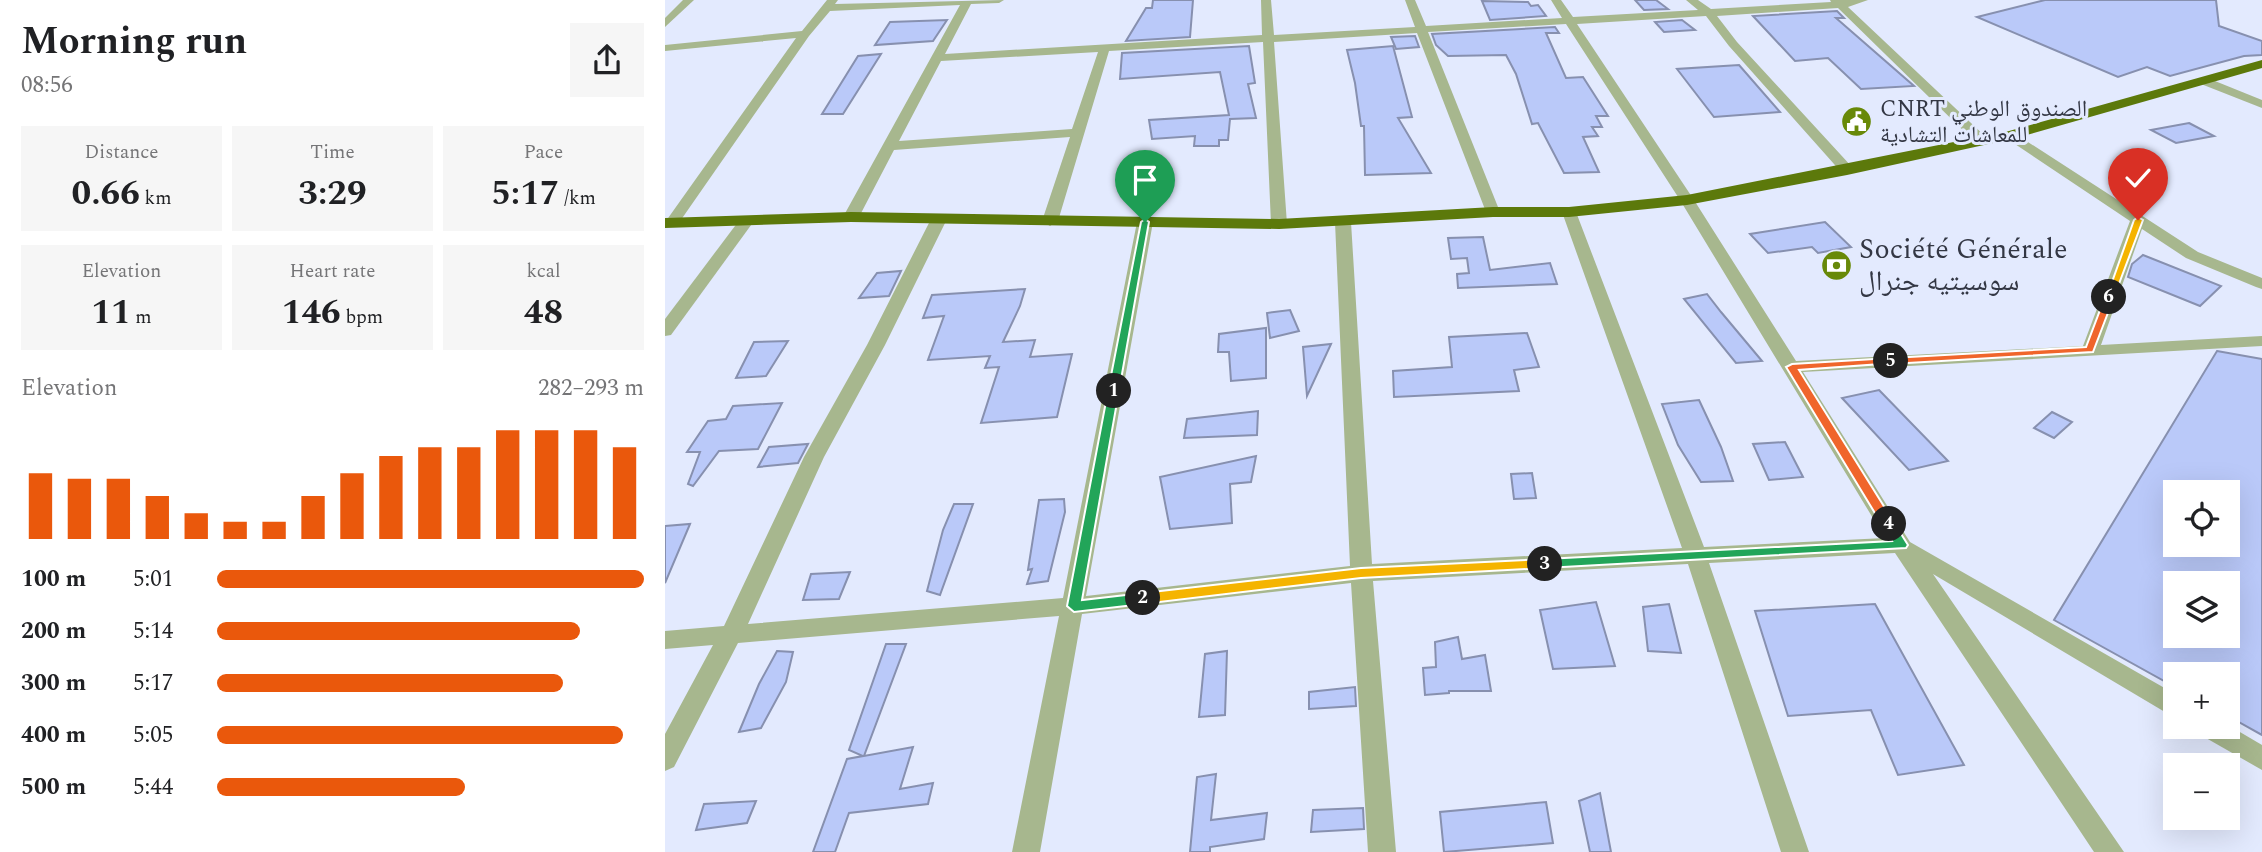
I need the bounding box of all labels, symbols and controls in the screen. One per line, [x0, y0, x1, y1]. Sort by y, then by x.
text: Morning run [21, 13, 247, 71]
button: share [570, 23, 644, 97]
text: 08:56 [21, 68, 73, 103]
place label: CNRT الصندوق الوطني للمعاشات التشادية [1880, 92, 2087, 153]
public building icon: CNRT الصندوق الوطني للمعاشات التشادية [1840, 105, 1874, 139]
text: Distance [84, 138, 159, 167]
text: Time [310, 138, 355, 167]
text: Pace [524, 138, 563, 167]
pin [2108, 148, 2168, 220]
pin [1115, 150, 1175, 222]
icon: check [2119, 159, 2157, 197]
icon: arrive [1126, 161, 1164, 199]
text: 0.66 [72, 167, 140, 220]
text: 3:29 [298, 167, 367, 220]
text: 5:17 [491, 167, 559, 220]
text: km [140, 184, 172, 213]
text: /km [559, 184, 596, 213]
place label: Société Générale سوسيتيه جنرال [1859, 228, 2068, 303]
bank icon: Société Générale سوسيتيه جنرال [1819, 248, 1853, 282]
text: Elevation [82, 257, 161, 286]
text: Heart rate [290, 257, 375, 286]
text: kcal [526, 257, 561, 286]
pin: 6 [2091, 280, 2127, 314]
text: 6 [2103, 282, 2114, 311]
text: 11 [91, 286, 131, 339]
text: 146 [282, 286, 341, 339]
text: 48 [524, 286, 563, 339]
text: m [131, 303, 152, 332]
text: bpm [341, 303, 383, 332]
pin: 5 [1873, 344, 1909, 378]
text: 5 [1885, 346, 1896, 375]
text: Elevation [21, 371, 117, 406]
text: 282–293 m [538, 371, 644, 406]
pin: 1 [1097, 374, 1131, 408]
text: 1 [1108, 376, 1119, 405]
map controls [2163, 480, 2240, 830]
button: locate [2163, 480, 2240, 557]
pin: 4 [1871, 506, 1907, 542]
text: 4 [1883, 509, 1894, 538]
pin: 3 [1527, 546, 1563, 582]
text: 3 [1539, 549, 1550, 578]
text: 100 m [21, 562, 86, 597]
text: 5:01 [133, 562, 173, 597]
button: layers [2163, 571, 2240, 648]
pin: 2 [1126, 580, 1161, 616]
text: 2 [1137, 583, 1148, 612]
text: 200 m [21, 614, 86, 649]
text: 5:14 [133, 614, 173, 649]
button: + [2163, 662, 2240, 739]
text: 300 m [21, 666, 86, 701]
text: 5:17 [133, 666, 173, 701]
text: 400 m [21, 718, 86, 753]
text: 5:05 [133, 718, 173, 753]
button: − [2163, 753, 2240, 830]
text: 500 m [21, 770, 86, 805]
text: 5:44 [133, 770, 173, 805]

